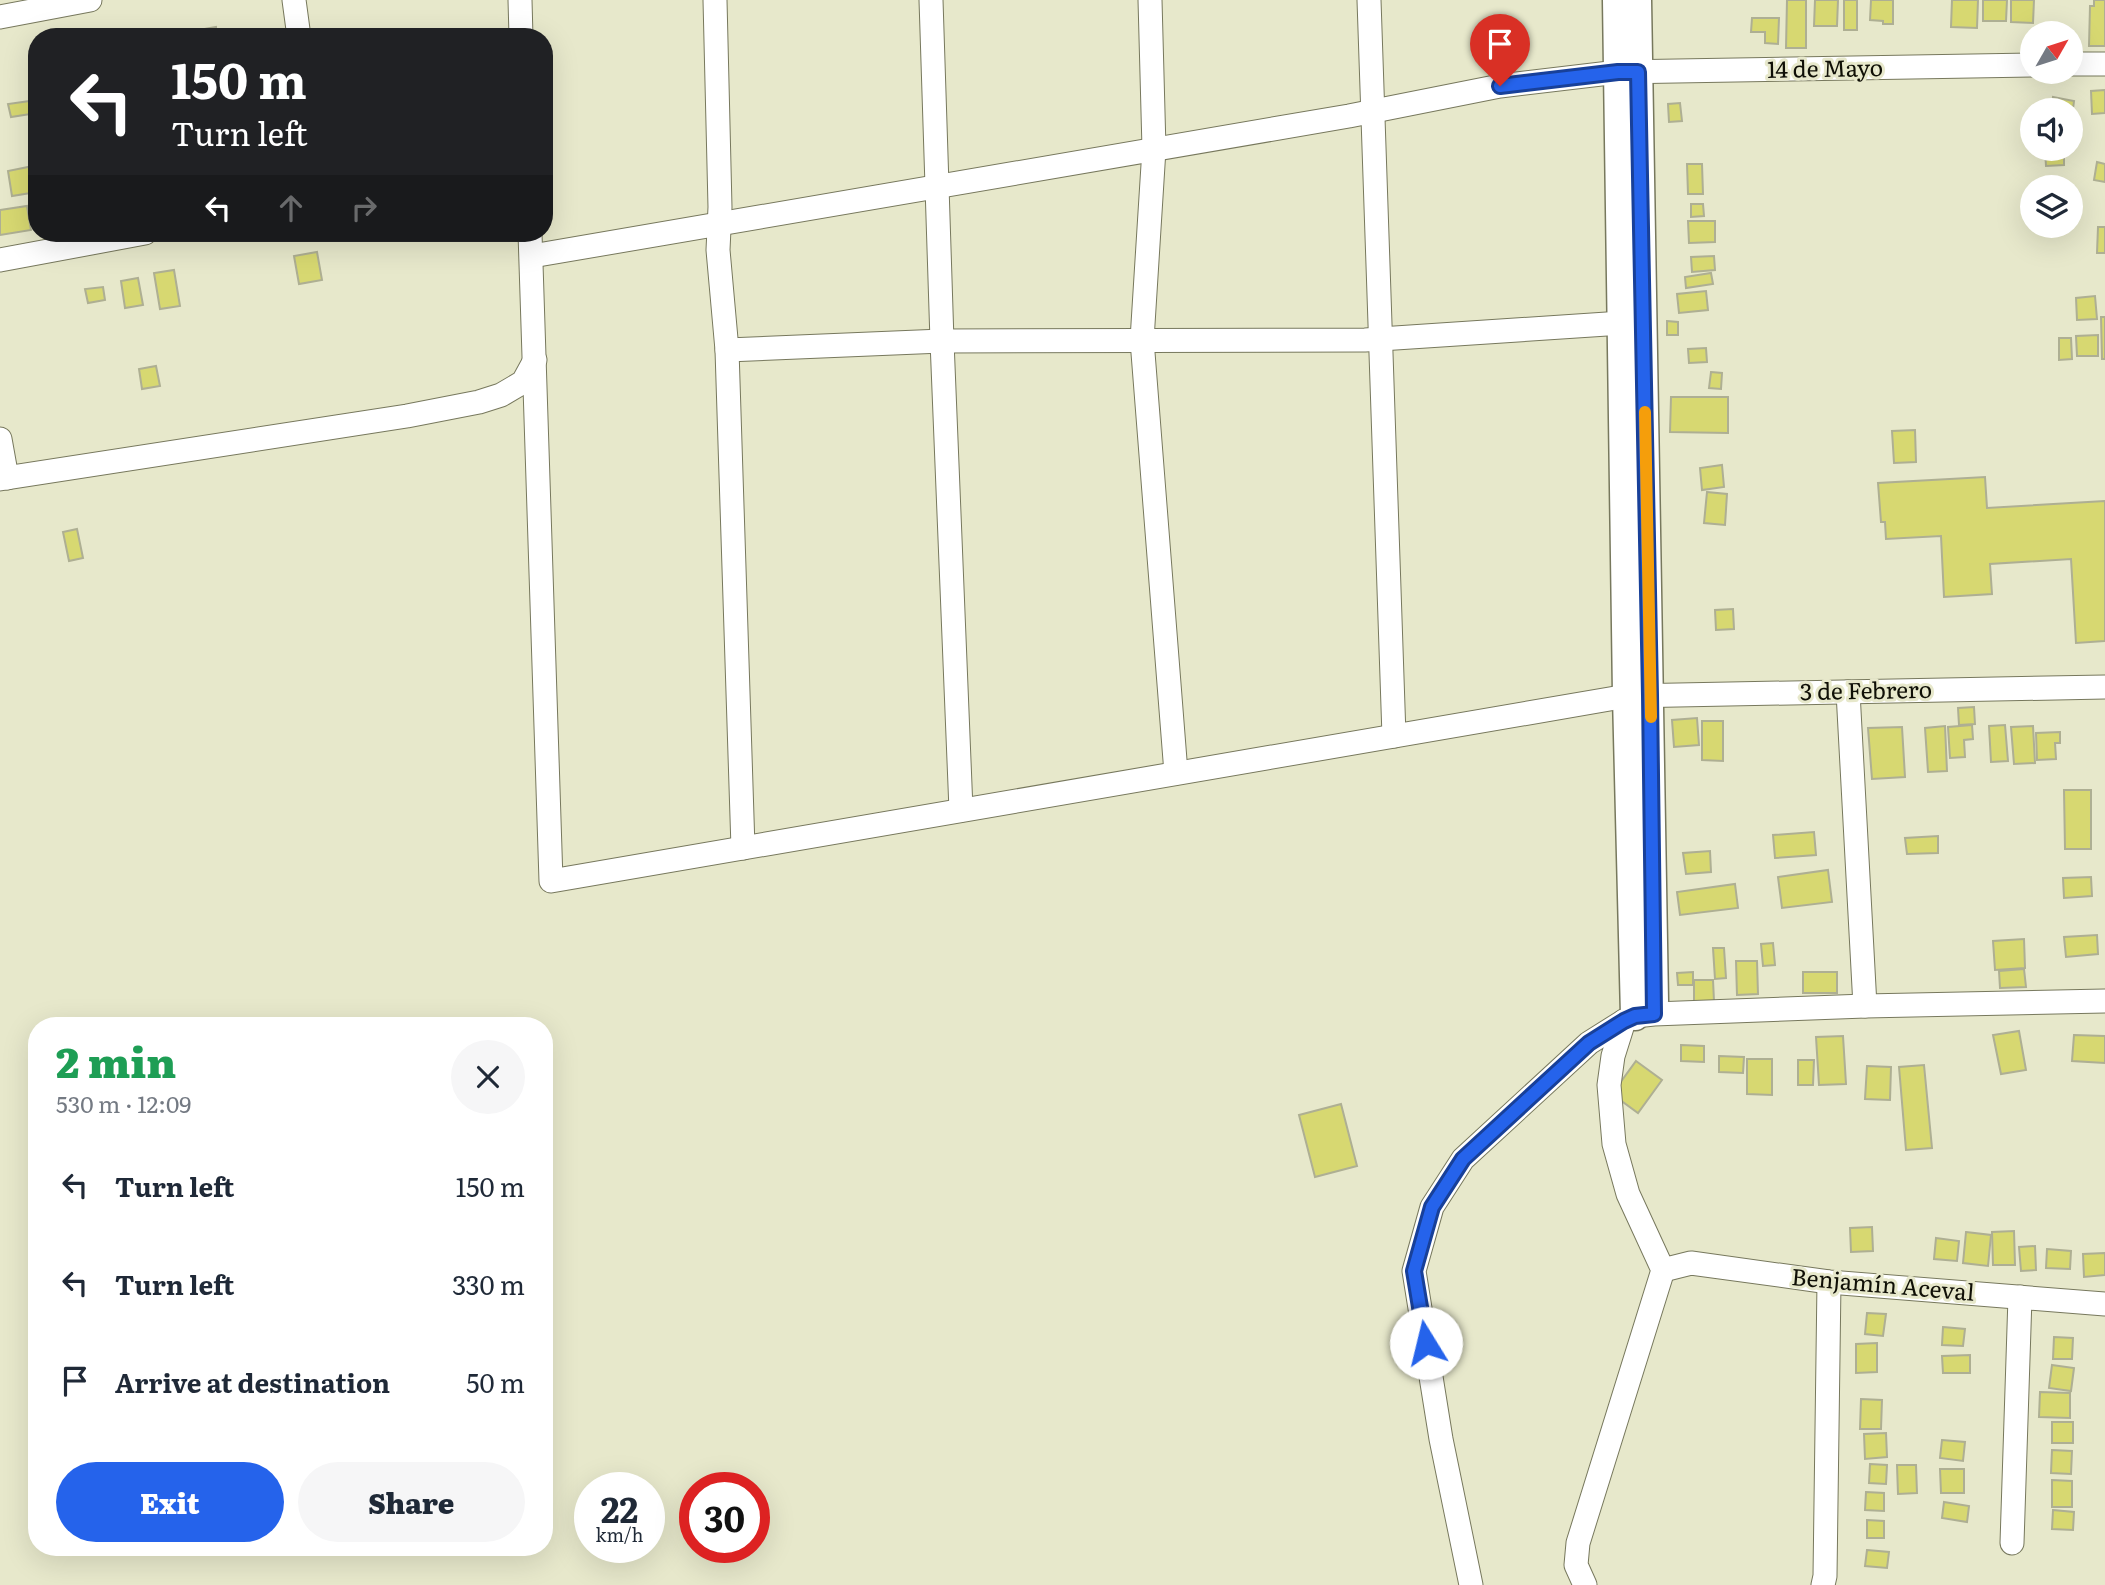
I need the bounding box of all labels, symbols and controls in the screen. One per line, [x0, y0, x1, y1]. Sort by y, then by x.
pin [1470, 14, 1530, 86]
north arrow [2020, 21, 2082, 84]
map controls [2020, 21, 2083, 238]
icon: arrive [1481, 25, 1519, 63]
text: 150 m [171, 41, 307, 114]
street label: 14 de Mayo [1767, 49, 1883, 85]
icon: left [56, 56, 147, 147]
button: sound [2020, 98, 2083, 161]
text: Turn left [171, 108, 308, 156]
button: layers [2020, 175, 2083, 238]
icon: left [199, 189, 237, 227]
icon: ahead [272, 189, 310, 227]
icon: right [345, 189, 383, 227]
street label: 3 de Febrero [1800, 671, 1932, 707]
text: 2 min [56, 1029, 176, 1091]
button: close [451, 1040, 525, 1114]
text: 530 m · 12:09 [56, 1086, 191, 1120]
icon: left [56, 1166, 94, 1204]
text: Turn left [115, 1166, 234, 1205]
text: 150 m [456, 1166, 525, 1205]
street label: Benjamín Aceval [1790, 1258, 1976, 1308]
icon: left [56, 1264, 94, 1302]
text: Turn left [115, 1264, 234, 1303]
text: 330 m [452, 1264, 525, 1303]
position arrow [1389, 1306, 1463, 1380]
icon: arrive [56, 1362, 94, 1400]
text: Arrive at destination [115, 1362, 390, 1401]
text: 50 m [466, 1362, 525, 1401]
button: Exit [56, 1462, 284, 1542]
button: Share [298, 1462, 525, 1542]
speed limit sign: 30 [679, 1472, 770, 1563]
text: 22 [601, 1482, 638, 1534]
text: km/h [596, 1521, 643, 1548]

